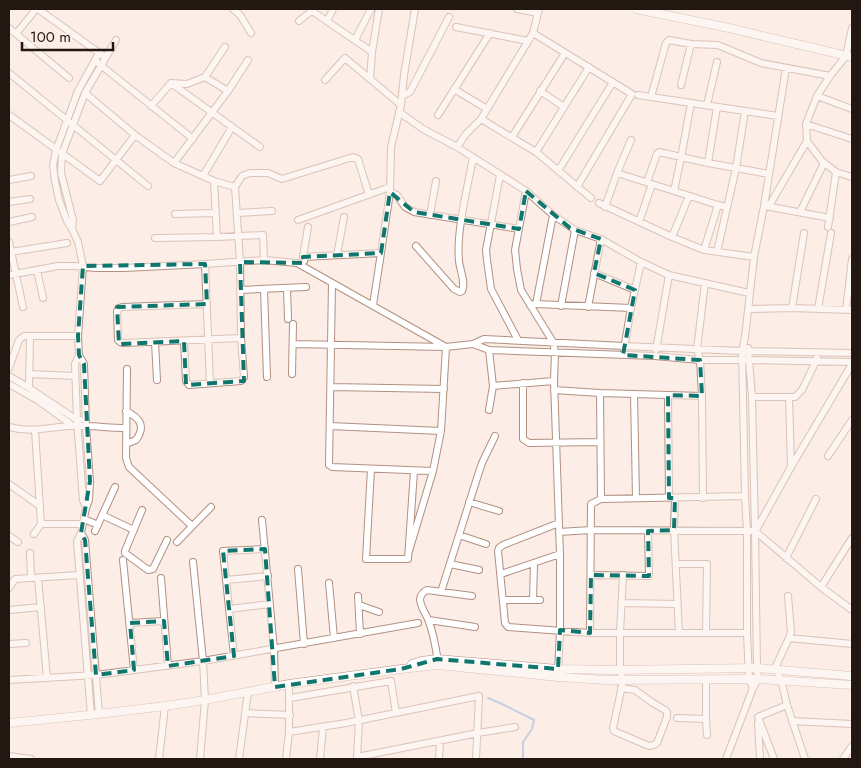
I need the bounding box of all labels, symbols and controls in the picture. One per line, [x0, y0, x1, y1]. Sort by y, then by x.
scale bar [22, 20, 114, 52]
text: 100 m [30, 26, 71, 48]

